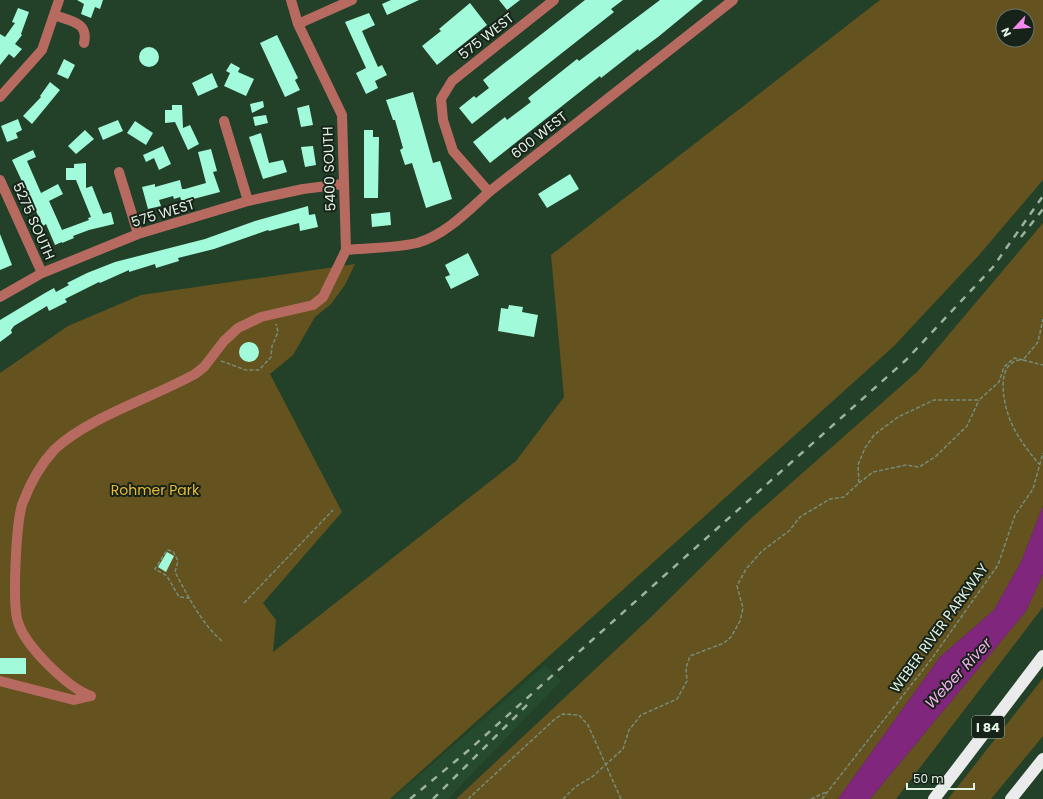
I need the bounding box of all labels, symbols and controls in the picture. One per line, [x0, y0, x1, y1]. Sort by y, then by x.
street label: 575 WEST [454, 8, 518, 64]
north arrow [995, 8, 1035, 48]
text: N [997, 25, 1015, 40]
street label: 600 WEST [507, 106, 572, 163]
street label: 5400 SOUTH [318, 126, 340, 212]
street label: 5275 SOUTH [8, 179, 60, 263]
street label: 575 WEST [129, 194, 198, 232]
park label: Rohmer Park [111, 480, 200, 500]
street label: WEBER RIVER PARKWAY [885, 559, 993, 697]
water label: Weber River [920, 633, 996, 713]
road number: I 84 [972, 716, 1004, 738]
scale bar [907, 765, 974, 791]
text: 50 m [913, 770, 944, 787]

